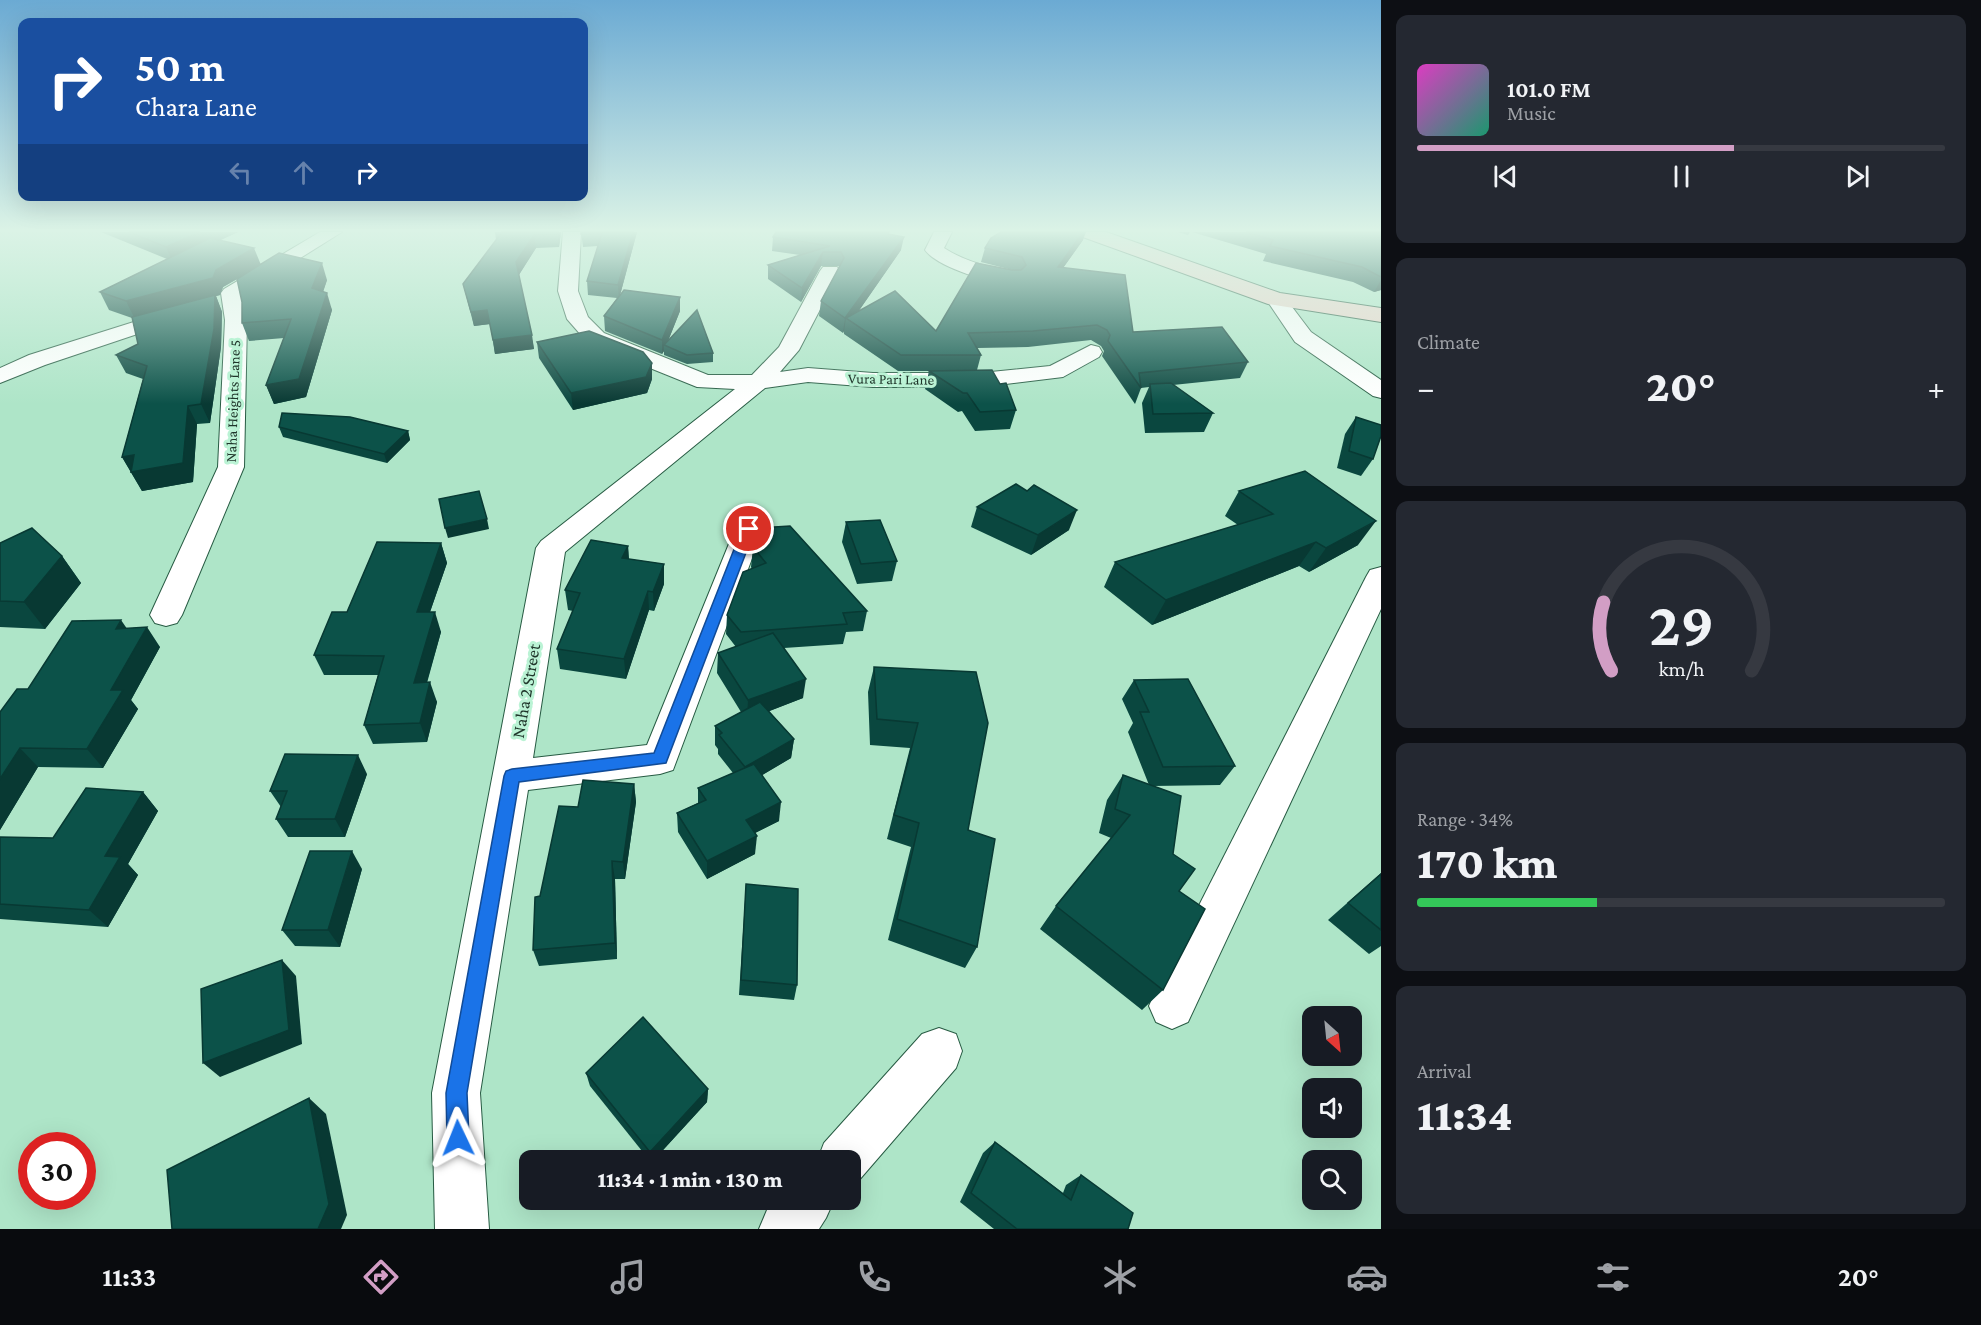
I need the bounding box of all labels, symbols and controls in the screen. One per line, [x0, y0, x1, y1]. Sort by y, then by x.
icon: right [36, 42, 114, 120]
text: 50 m [135, 43, 225, 90]
text: 101.0 FM [1507, 77, 1591, 102]
text: Chara Lane [135, 92, 257, 122]
text: Music [1507, 102, 1556, 124]
icon: left [224, 156, 257, 189]
icon: ahead [287, 156, 320, 189]
icon: right [350, 156, 383, 189]
icon: previous [1489, 160, 1522, 193]
icon: pause [1665, 160, 1698, 193]
icon: next [1841, 160, 1874, 193]
text: Climate [1417, 331, 1480, 353]
street label: Naha Heights Lane 5 [223, 339, 244, 463]
text: 20° [1646, 361, 1716, 411]
text: − [1417, 369, 1434, 406]
text: + [1928, 369, 1945, 406]
street label: Vura Pari Lane [848, 370, 935, 388]
pin [723, 503, 774, 554]
icon: arrive [732, 512, 765, 545]
text: 29 [1648, 590, 1714, 659]
street label: Naha 2 Street [508, 641, 544, 740]
text: km/h [1658, 658, 1705, 682]
text: Range · 34% [1417, 808, 1513, 830]
text: 170 km [1417, 838, 1557, 888]
north arrow [1302, 1006, 1362, 1066]
map controls [1302, 1006, 1362, 1210]
text: Arrival [1417, 1060, 1471, 1082]
button: sound [1302, 1078, 1362, 1138]
text: 11:34 [1417, 1090, 1513, 1140]
position arrow [426, 1106, 490, 1170]
speed limit sign: 30 [18, 1132, 96, 1210]
button: search [1302, 1150, 1362, 1210]
text: 11:34 · 1 min · 130 m [597, 1167, 783, 1192]
icon: directions [360, 1256, 402, 1298]
icon: music [607, 1256, 649, 1298]
icon: phone [853, 1256, 895, 1298]
icon: climate [1099, 1256, 1141, 1298]
icon: car [1346, 1256, 1388, 1298]
icon: filters [1592, 1256, 1634, 1298]
text: 11:33 [102, 1262, 156, 1292]
text: 20° [1838, 1262, 1879, 1292]

